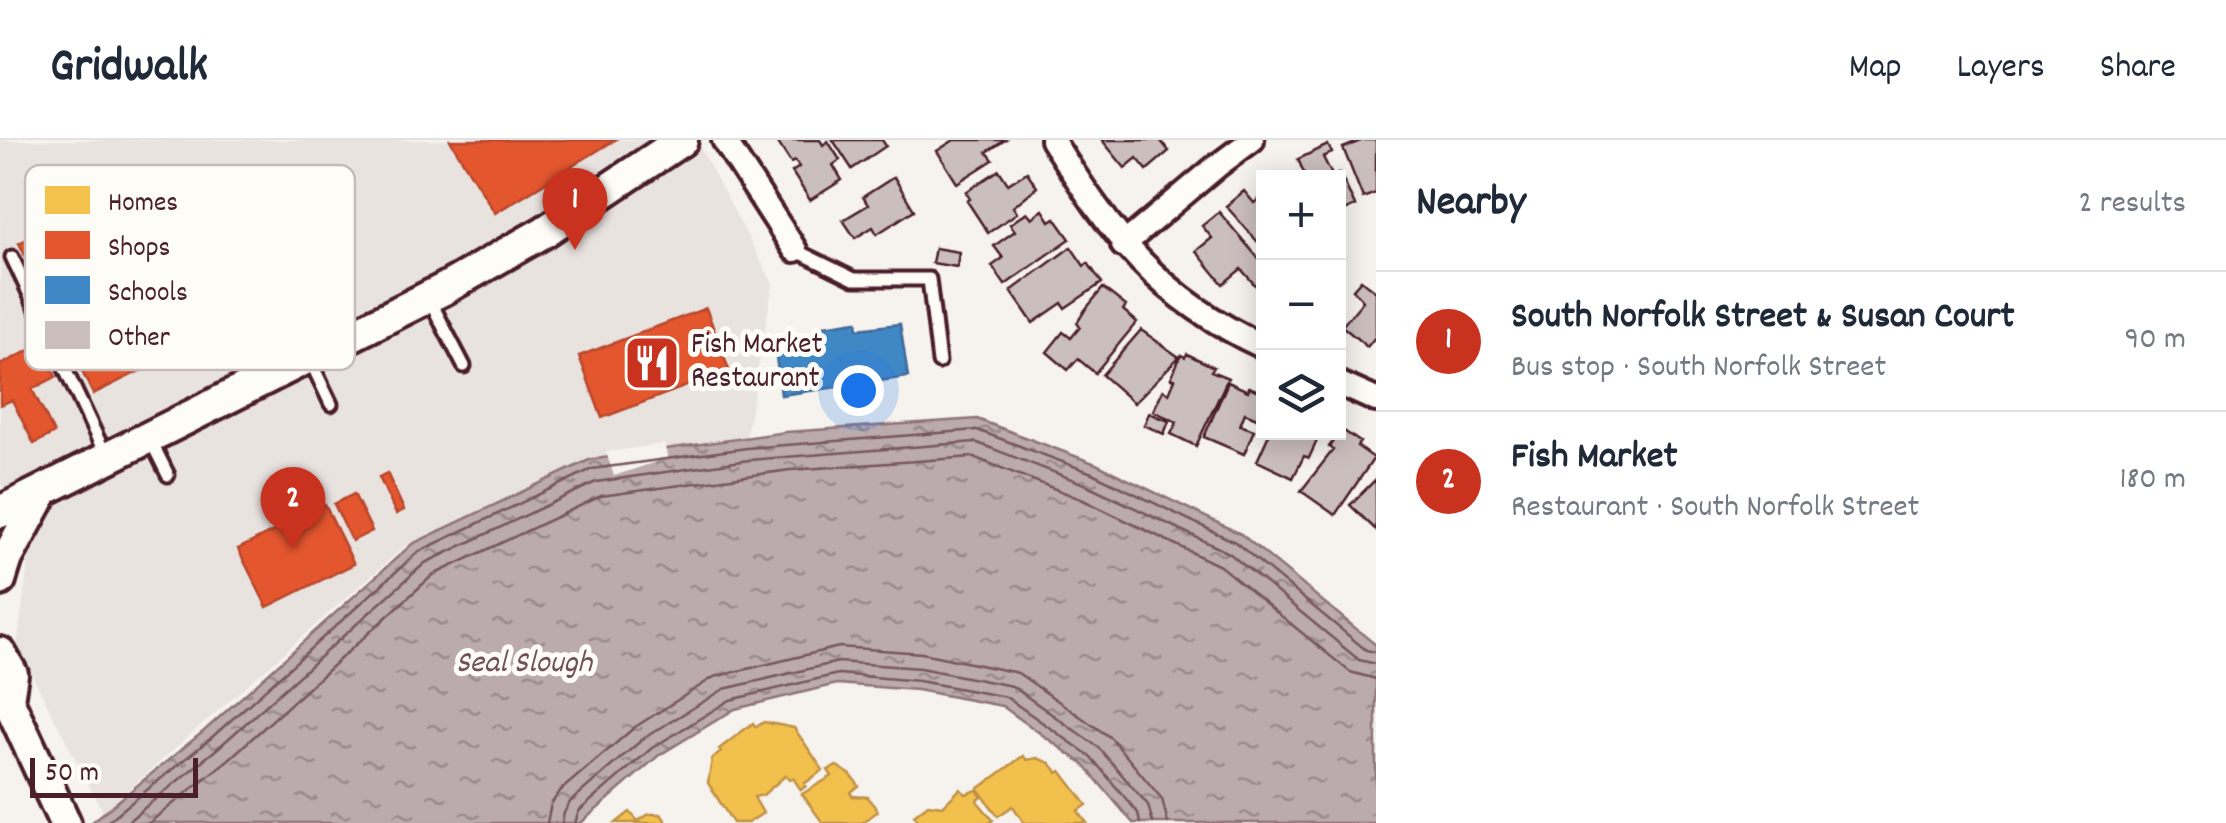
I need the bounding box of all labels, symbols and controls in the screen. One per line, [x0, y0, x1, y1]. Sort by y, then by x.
text: Gridwalk [50, 35, 208, 104]
text: Map [1849, 44, 1902, 94]
text: Layers [1957, 44, 2045, 94]
text: Share [2100, 44, 2176, 94]
legend [25, 165, 355, 370]
pin: 1 [542, 168, 608, 250]
map controls [1256, 170, 1346, 440]
button: + [1256, 170, 1346, 260]
text: Nearby [1416, 175, 1526, 235]
text: 2 results [2079, 182, 2186, 228]
text: Homes [108, 185, 178, 225]
text: Shops [108, 230, 170, 270]
button: − [1256, 260, 1346, 350]
text: Schools [108, 275, 188, 315]
text: South Norfolk Street & Susan Court [1511, 291, 2014, 346]
text: 1 [1445, 318, 1452, 364]
text: 90 m [2125, 318, 2186, 364]
text: Other [108, 320, 171, 360]
place label: Fish Market Restaurant [691, 325, 822, 402]
restaurant icon: Fish Market Restaurant [622, 333, 682, 393]
text: Bus stop · South Norfolk Street [1511, 346, 1886, 392]
button: layers [1256, 350, 1346, 440]
your location [833, 365, 884, 416]
text: Fish Market [1511, 431, 1678, 486]
text: 2 [1442, 458, 1455, 504]
text: 180 m [2119, 458, 2186, 504]
pin: 2 [260, 466, 326, 549]
text: Restaurant · South Norfolk Street [1511, 486, 1919, 532]
water label: Seal Slough [456, 642, 594, 688]
scale bar [30, 753, 198, 798]
text: 50 m [45, 755, 99, 795]

